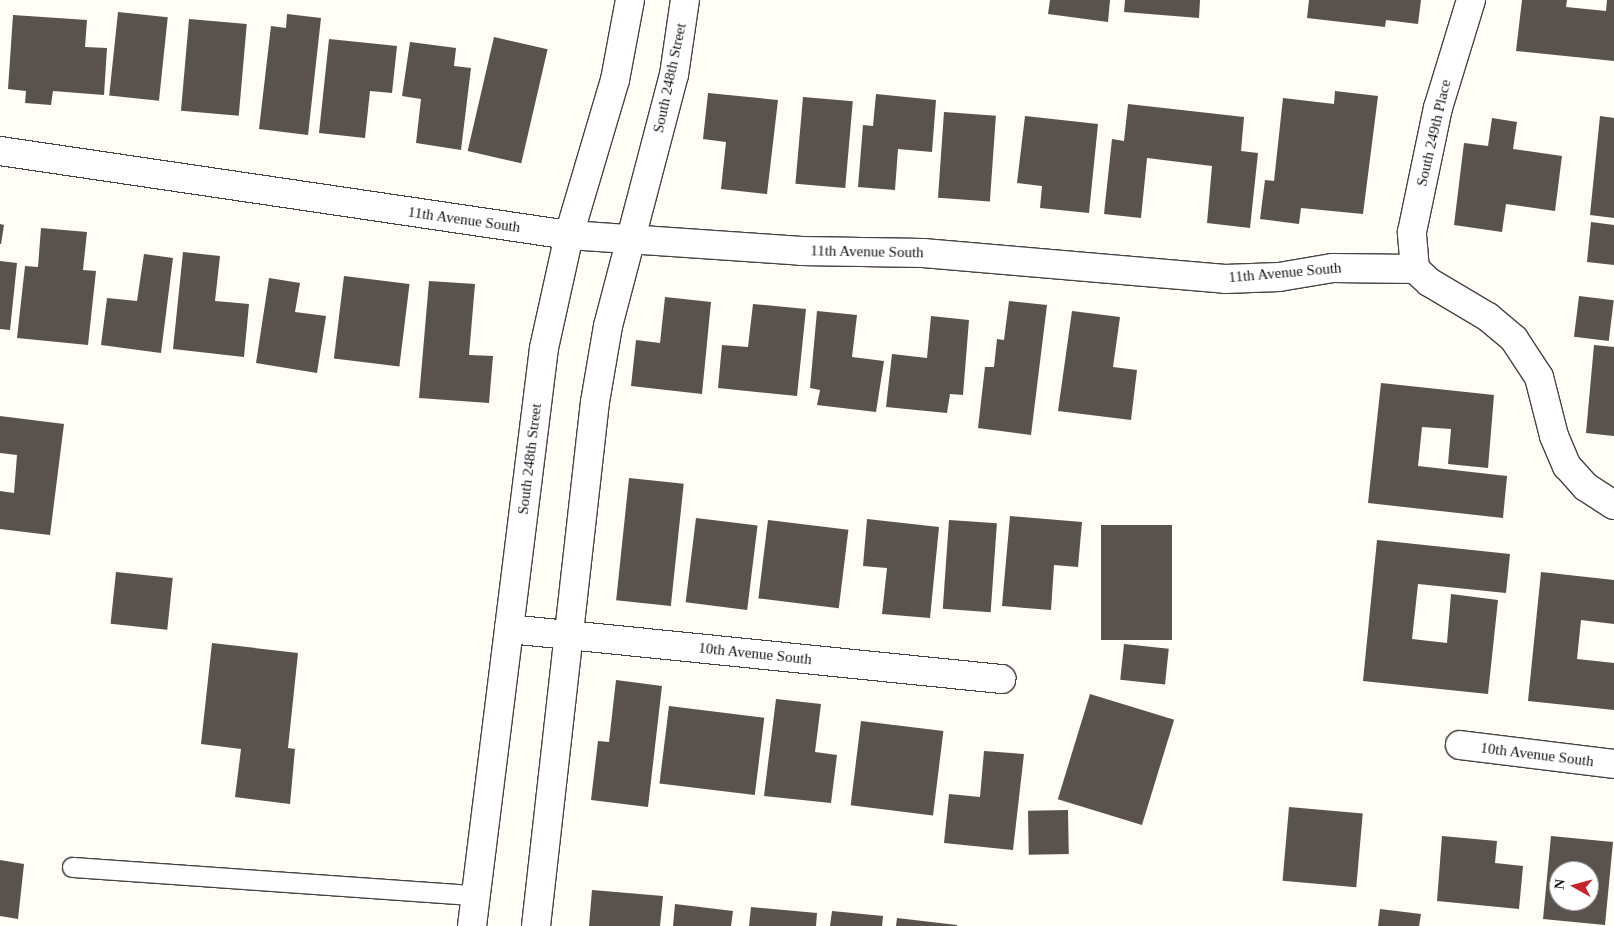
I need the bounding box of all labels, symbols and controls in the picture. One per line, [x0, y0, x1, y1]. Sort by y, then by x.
street label: South 248th Street [650, 22, 690, 134]
street label: South 249th Place [1413, 78, 1455, 188]
street label: 11th Avenue South [406, 203, 522, 237]
street label: 11th Avenue South [810, 242, 924, 262]
street label: 11th Avenue South [1227, 259, 1343, 287]
street label: South 248th Street [514, 402, 546, 516]
street label: 10th Avenue South [697, 639, 813, 669]
street label: 10th Avenue South [1479, 739, 1595, 771]
north arrow [1549, 861, 1599, 911]
text: N [1552, 878, 1568, 890]

